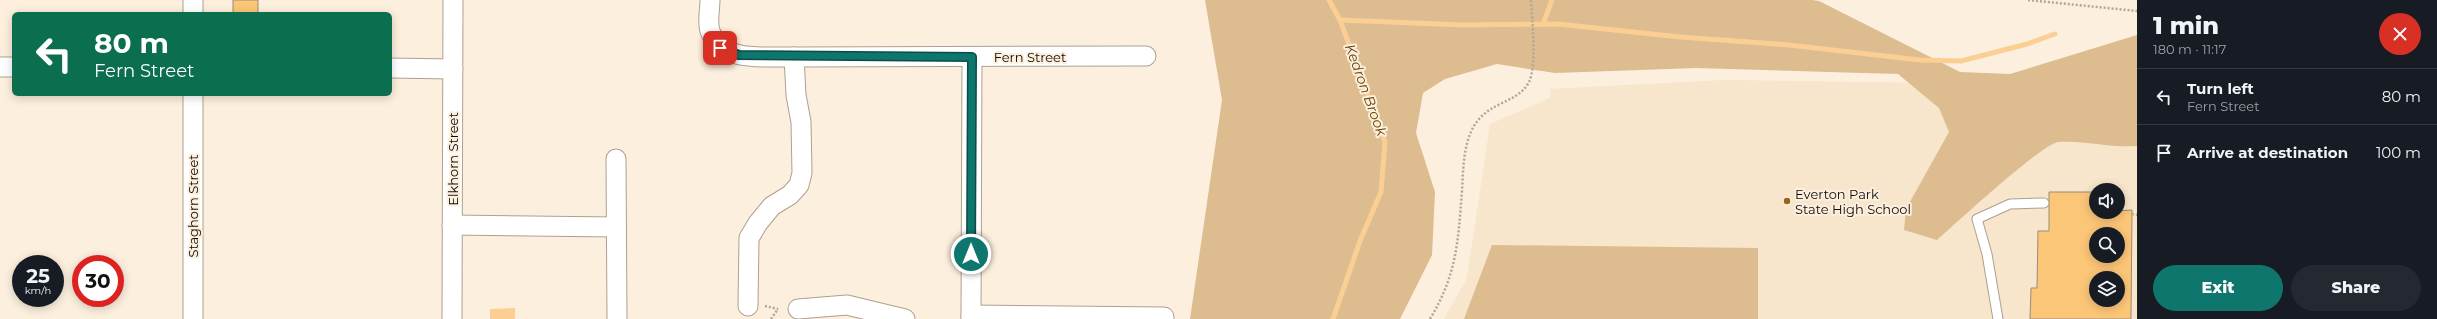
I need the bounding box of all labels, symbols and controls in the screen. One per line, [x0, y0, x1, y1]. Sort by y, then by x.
text: 1 min [2153, 11, 2219, 40]
button: close [2379, 13, 2421, 55]
text: 80 m [94, 26, 169, 60]
icon: left [28, 28, 80, 80]
pin [703, 31, 737, 65]
icon: arrive [709, 37, 731, 59]
water label: Kedron Brook [1341, 41, 1391, 139]
text: 180 m · 11:17 [2153, 41, 2226, 57]
street label: Fern Street [994, 49, 1066, 65]
text: Fern Street [94, 60, 194, 82]
text: Turn left [2187, 79, 2254, 98]
icon: left [2153, 86, 2175, 108]
text: 80 m [2382, 87, 2421, 106]
text: Fern Street [2187, 98, 2259, 114]
street label: Elkhorn Street [445, 112, 461, 206]
icon: arrive [2153, 142, 2175, 164]
text: Arrive at destination [2187, 143, 2348, 162]
text: 100 m [2376, 143, 2421, 162]
street label: Staghorn Street [185, 154, 201, 258]
map controls [2089, 183, 2125, 307]
button: sound [2089, 183, 2125, 219]
place label: Everton Park State High School [1795, 186, 1911, 217]
marker: Everton Park State High School [1782, 196, 1792, 206]
button: search [2089, 227, 2125, 263]
position arrow [950, 233, 992, 275]
speed limit sign: 30 [72, 255, 124, 307]
text: 25 [26, 264, 50, 288]
button: Exit [2153, 265, 2283, 311]
button: Share [2291, 265, 2421, 311]
button: layers [2089, 271, 2125, 307]
text: km/h [25, 284, 51, 297]

